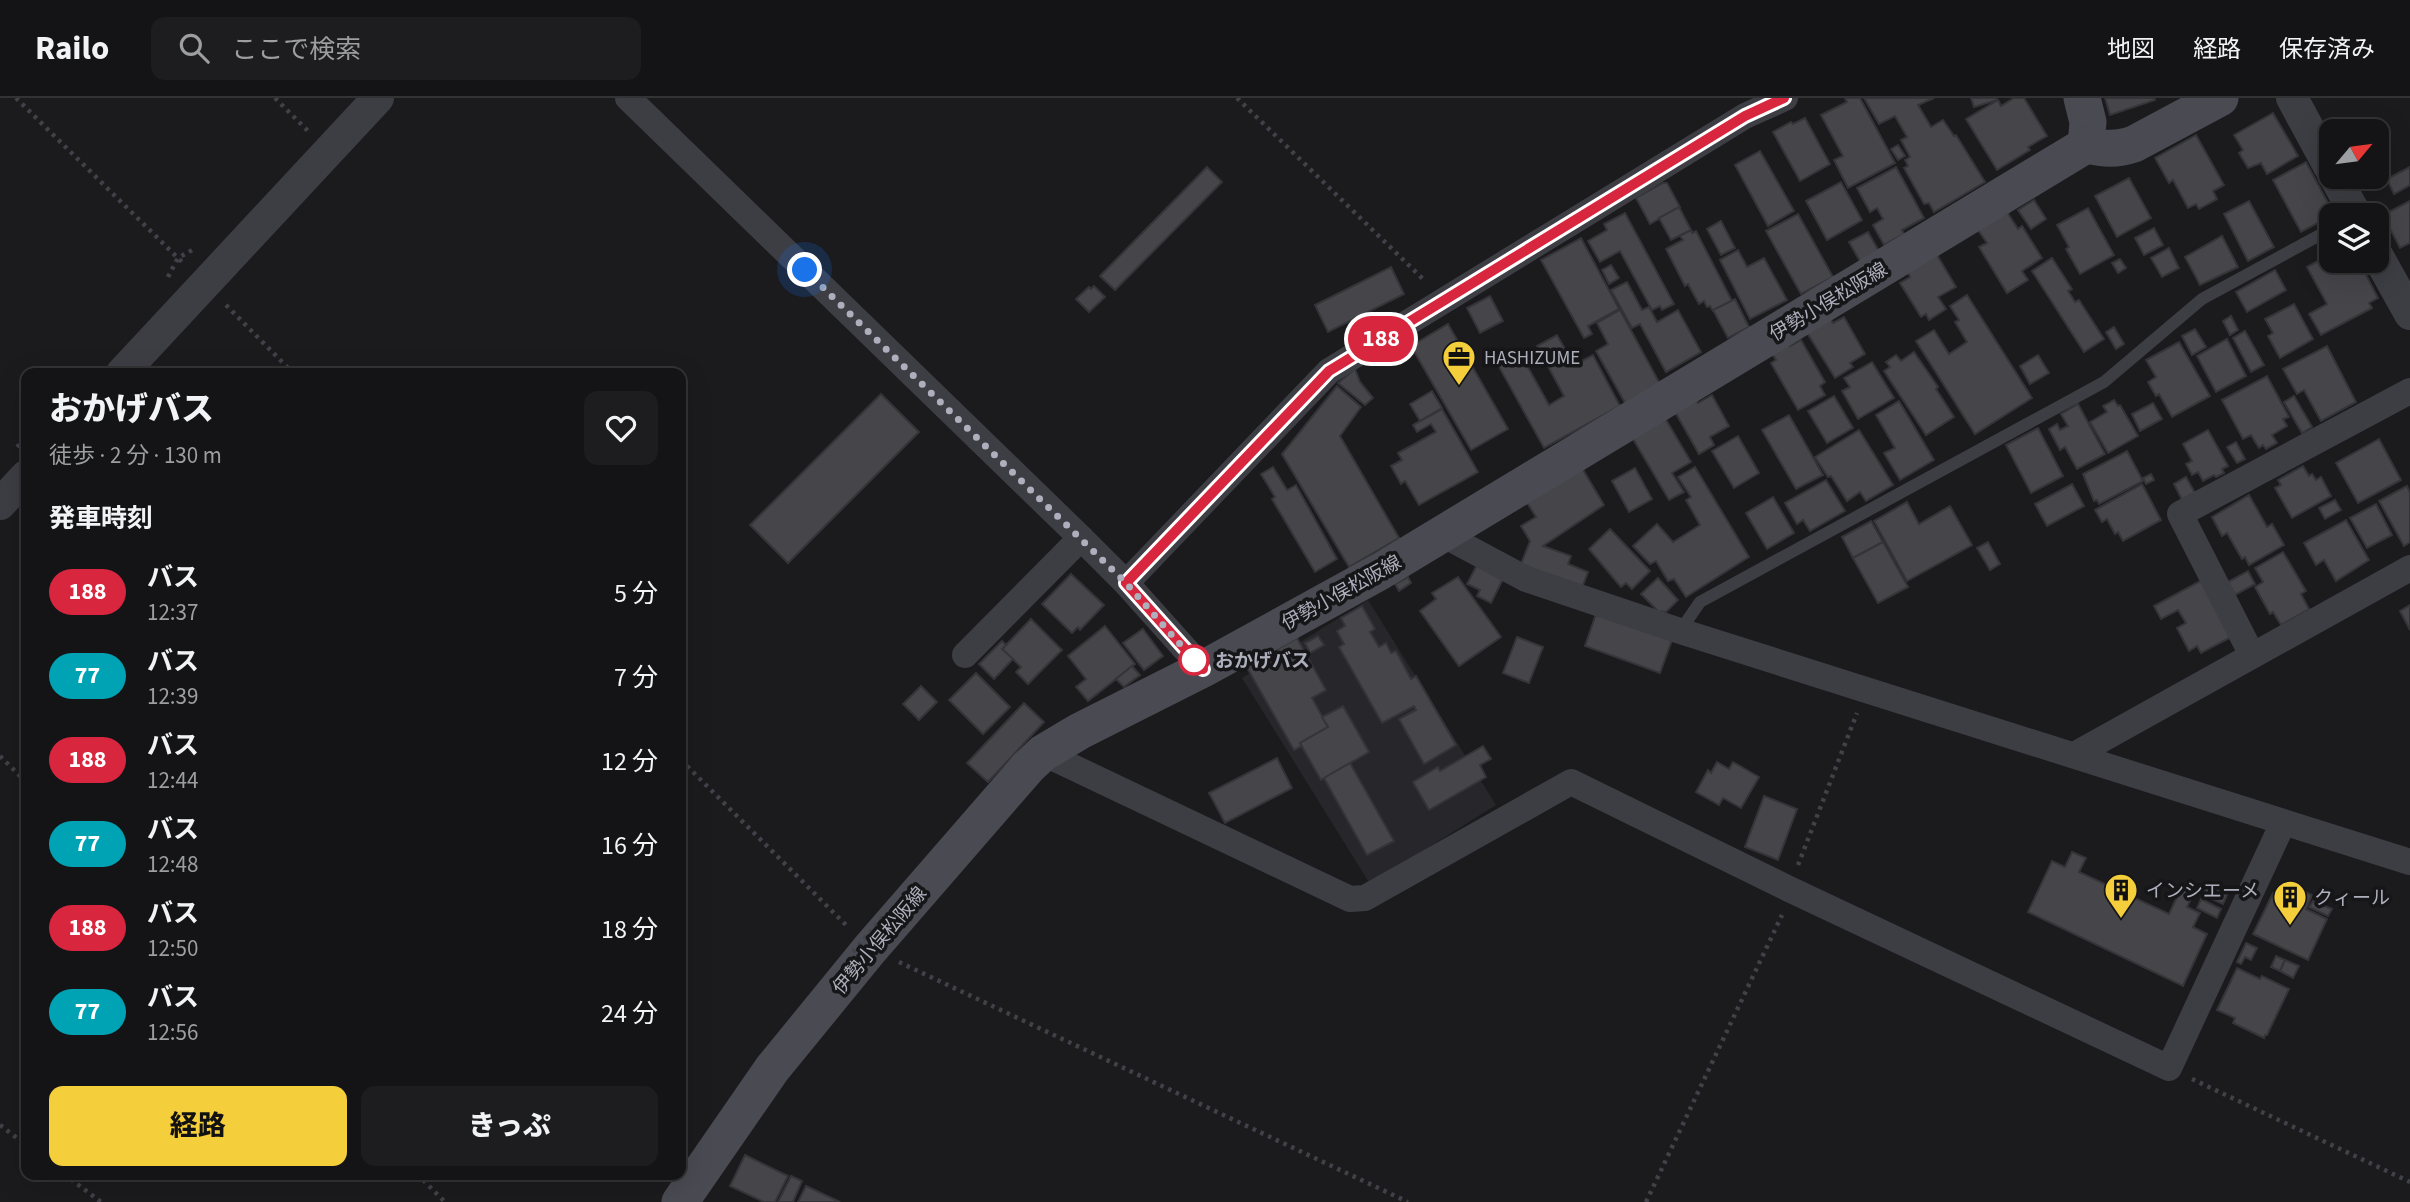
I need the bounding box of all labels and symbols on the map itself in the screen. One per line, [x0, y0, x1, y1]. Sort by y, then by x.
north arrow [2319, 119, 2389, 189]
your location [787, 252, 822, 287]
street label: 伊勢小俣松阪線 [1765, 256, 1893, 348]
line badge: 188 [1341, 316, 1421, 362]
office icon: HASHIZUME [1440, 338, 1478, 387]
place label: HASHIZUME [1484, 345, 1580, 372]
street label: 伊勢小俣松阪線 [1277, 549, 1406, 637]
marker: おかげバス [1179, 645, 1209, 675]
place label: おかげバス [1215, 648, 1310, 675]
building icon: インシエーメ [2102, 871, 2140, 920]
place label: インシエーメ [2146, 878, 2259, 905]
building icon: クィール [2271, 878, 2309, 927]
street label: 伊勢小俣松阪線 [827, 881, 933, 1001]
place label: クィール [2314, 885, 2390, 912]

